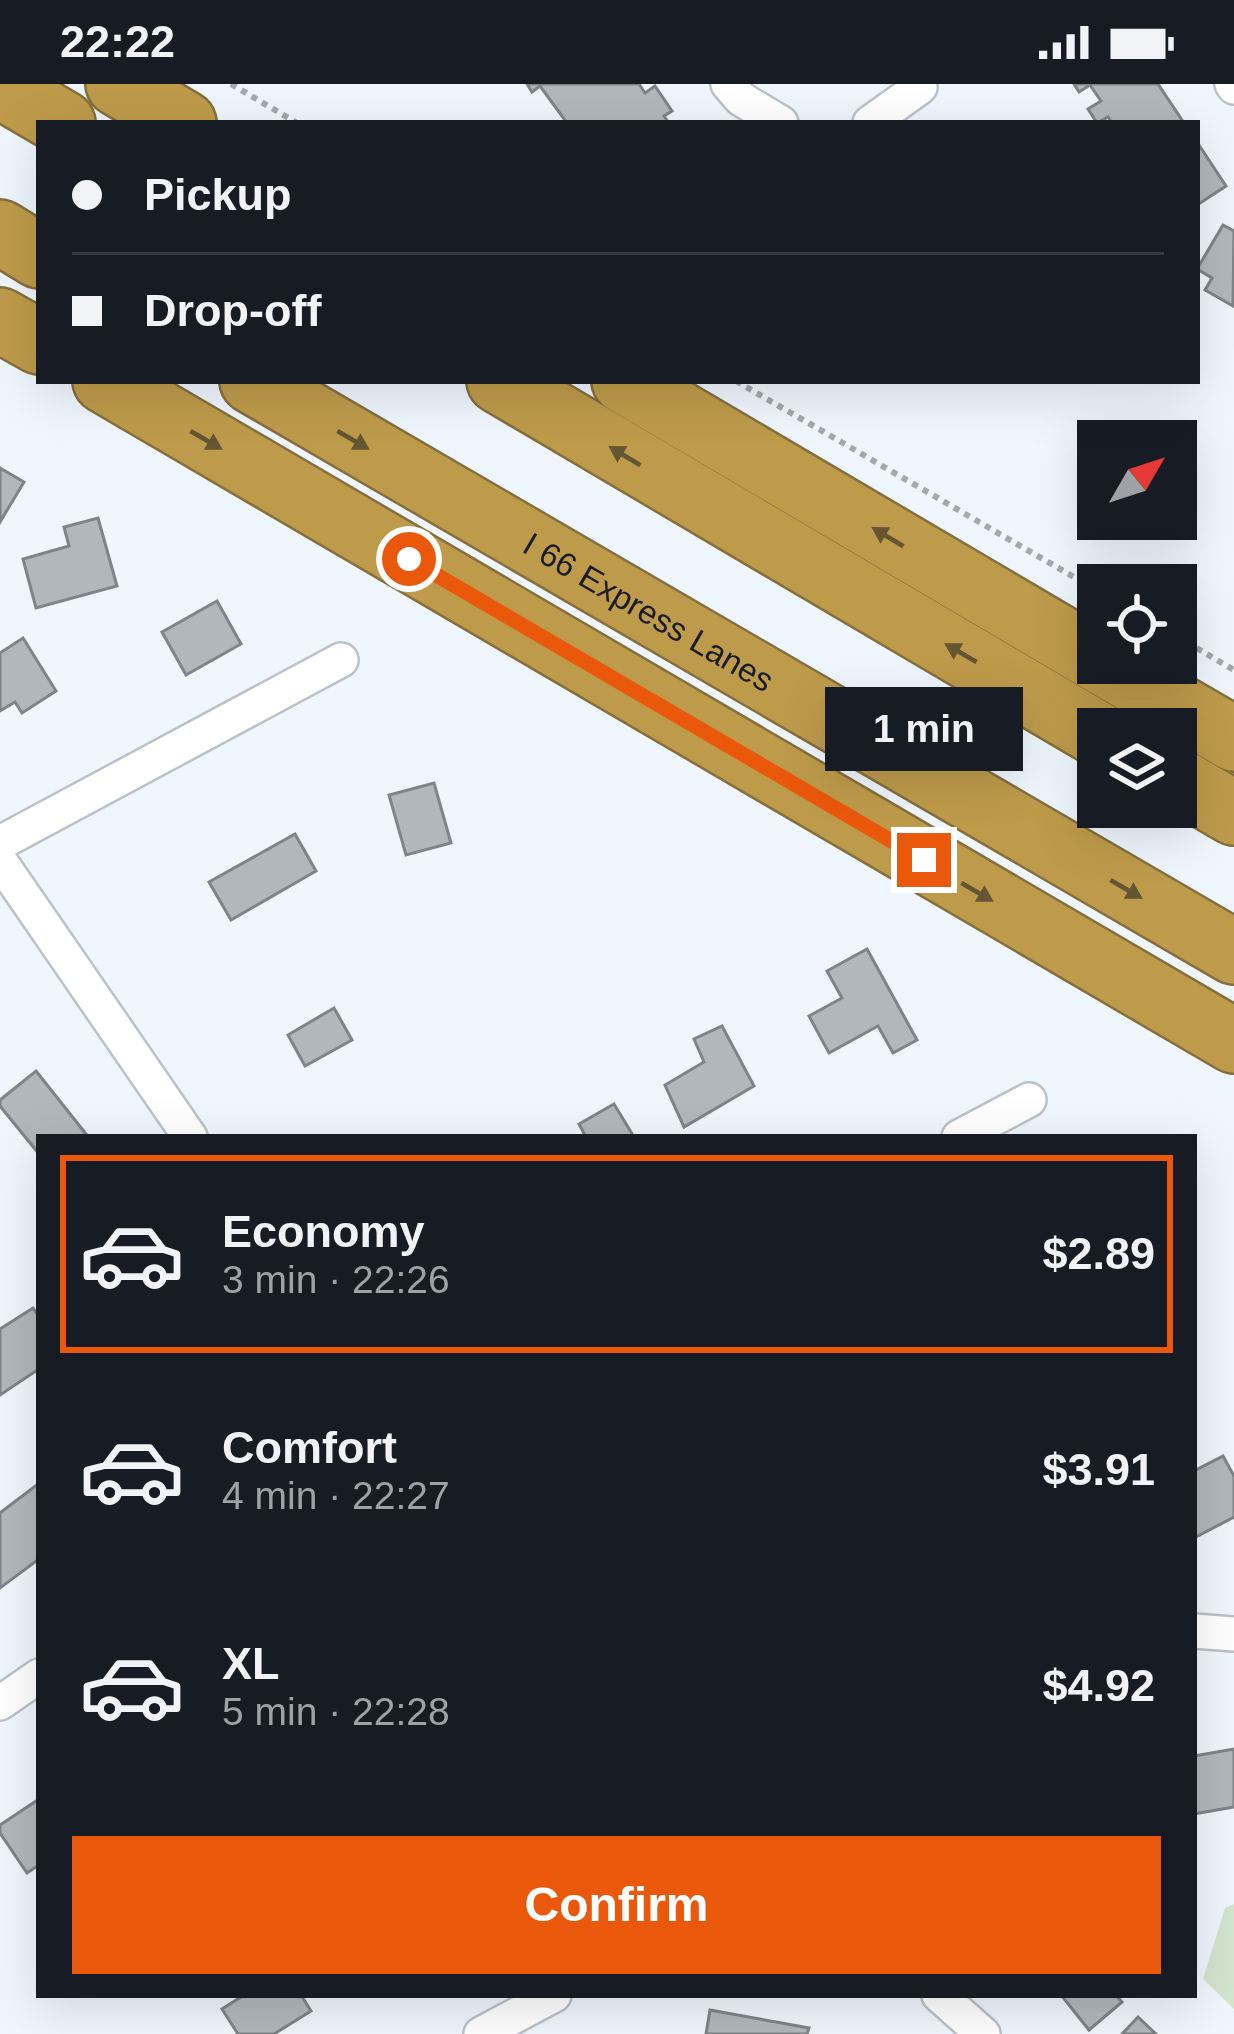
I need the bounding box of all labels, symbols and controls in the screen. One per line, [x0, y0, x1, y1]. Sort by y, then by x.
text: 22:22 [60, 16, 175, 67]
text: Pickup [144, 169, 292, 220]
text: Drop-off [144, 285, 321, 336]
north arrow [1077, 420, 1197, 540]
map controls [1077, 420, 1197, 828]
one-way arrow [336, 428, 370, 449]
one-way arrow [189, 429, 223, 450]
one-way arrow [608, 446, 641, 467]
street label: I 66 Express Lanes [517, 525, 780, 699]
one-way arrow [871, 527, 905, 548]
route start [382, 532, 436, 586]
button: locate [1077, 564, 1197, 684]
one-way arrow [944, 643, 978, 664]
callout: 1 min [825, 686, 1023, 770]
text: 1 min [873, 707, 975, 750]
button: layers [1077, 708, 1197, 828]
route end [897, 833, 951, 887]
one-way arrow [1109, 878, 1143, 899]
one-way arrow [961, 880, 994, 901]
icon: car [78, 1200, 186, 1308]
text: Economy [222, 1206, 425, 1257]
text: $2.89 [1042, 1228, 1155, 1279]
text: 3 min · 22:26 [222, 1258, 450, 1301]
icon: car [78, 1416, 186, 1524]
text: Comfort [222, 1422, 397, 1473]
text: $3.91 [1042, 1444, 1155, 1495]
text: 4 min · 22:27 [222, 1474, 450, 1517]
icon: car [78, 1632, 186, 1740]
text: XL [222, 1638, 280, 1689]
text: $4.92 [1042, 1660, 1155, 1711]
text: 5 min · 22:28 [222, 1690, 450, 1733]
button: Confirm [72, 1836, 1161, 1974]

